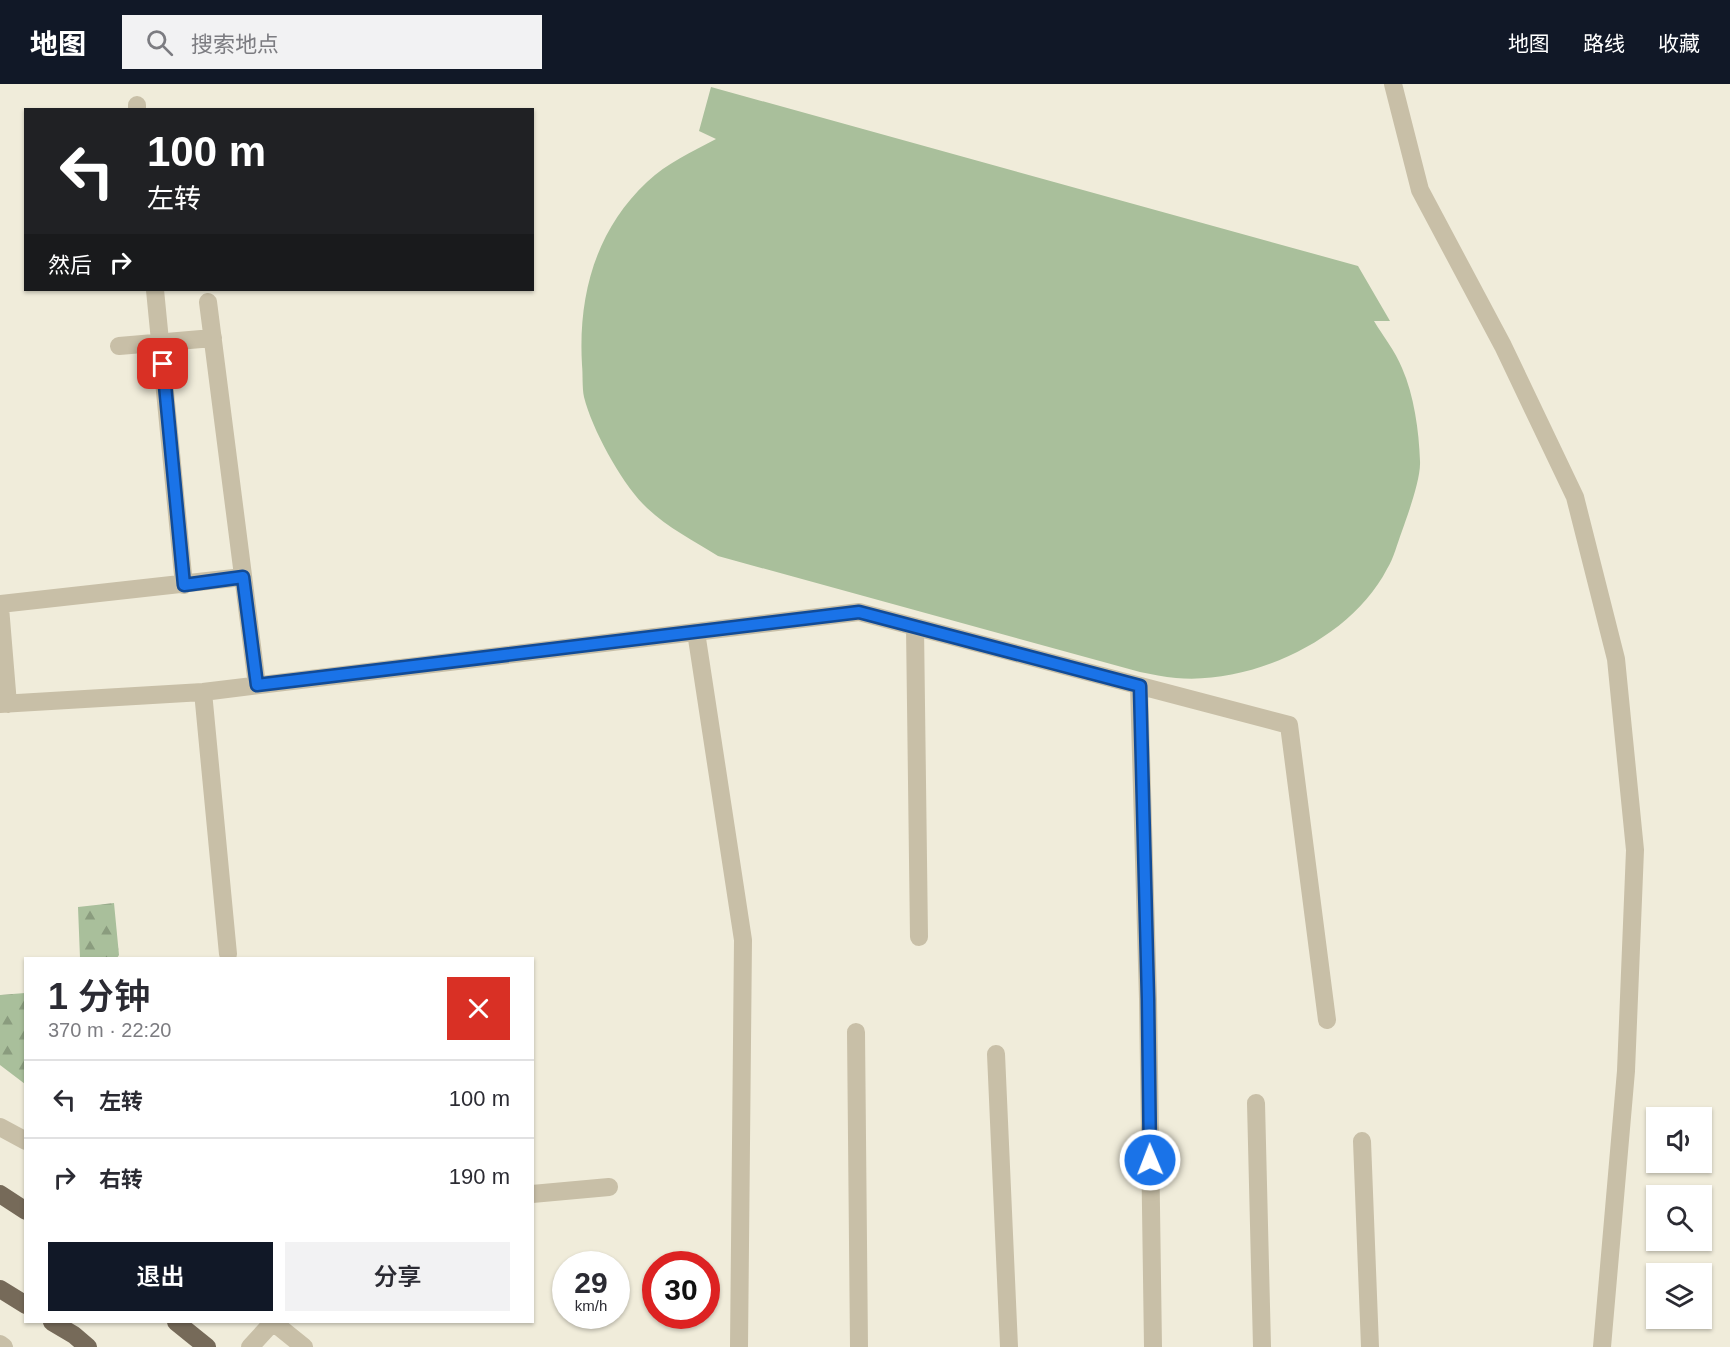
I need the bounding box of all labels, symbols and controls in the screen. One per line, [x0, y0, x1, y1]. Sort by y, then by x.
search box [122, 15, 542, 69]
icon: search [143, 26, 176, 59]
text: 地图 [30, 29, 86, 60]
text: 搜索地点 [191, 32, 279, 57]
text: 地图 [1508, 32, 1550, 55]
text: 路线 [1583, 32, 1625, 55]
text: 收藏 [1658, 32, 1700, 55]
text: 100 m [147, 128, 266, 175]
icon: left [48, 132, 126, 210]
text: 左转 [147, 184, 201, 214]
icon: right [104, 246, 137, 279]
text: 然后 [48, 253, 92, 278]
pin [137, 338, 188, 389]
icon: arrive [146, 347, 179, 380]
text: 1 分钟 [48, 976, 150, 1017]
button: close [447, 977, 510, 1040]
text: 370 m · 22:20 [48, 1019, 171, 1041]
icon: left [48, 1083, 81, 1116]
text: 100 m [449, 1086, 510, 1111]
text: 左转 [99, 1089, 143, 1114]
map controls [1646, 1107, 1712, 1329]
button: sound [1646, 1107, 1712, 1173]
position arrow [1118, 1128, 1182, 1192]
icon: right [48, 1161, 81, 1194]
text: 190 m [449, 1164, 510, 1189]
text: 右转 [99, 1167, 143, 1192]
button: search [1646, 1185, 1712, 1251]
button: 退出 [48, 1242, 273, 1311]
button: 分享 [285, 1242, 510, 1311]
speed limit sign: 30 [642, 1251, 720, 1329]
button: layers [1646, 1263, 1712, 1329]
text: 29 [574, 1266, 608, 1299]
text: km/h [575, 1297, 607, 1314]

